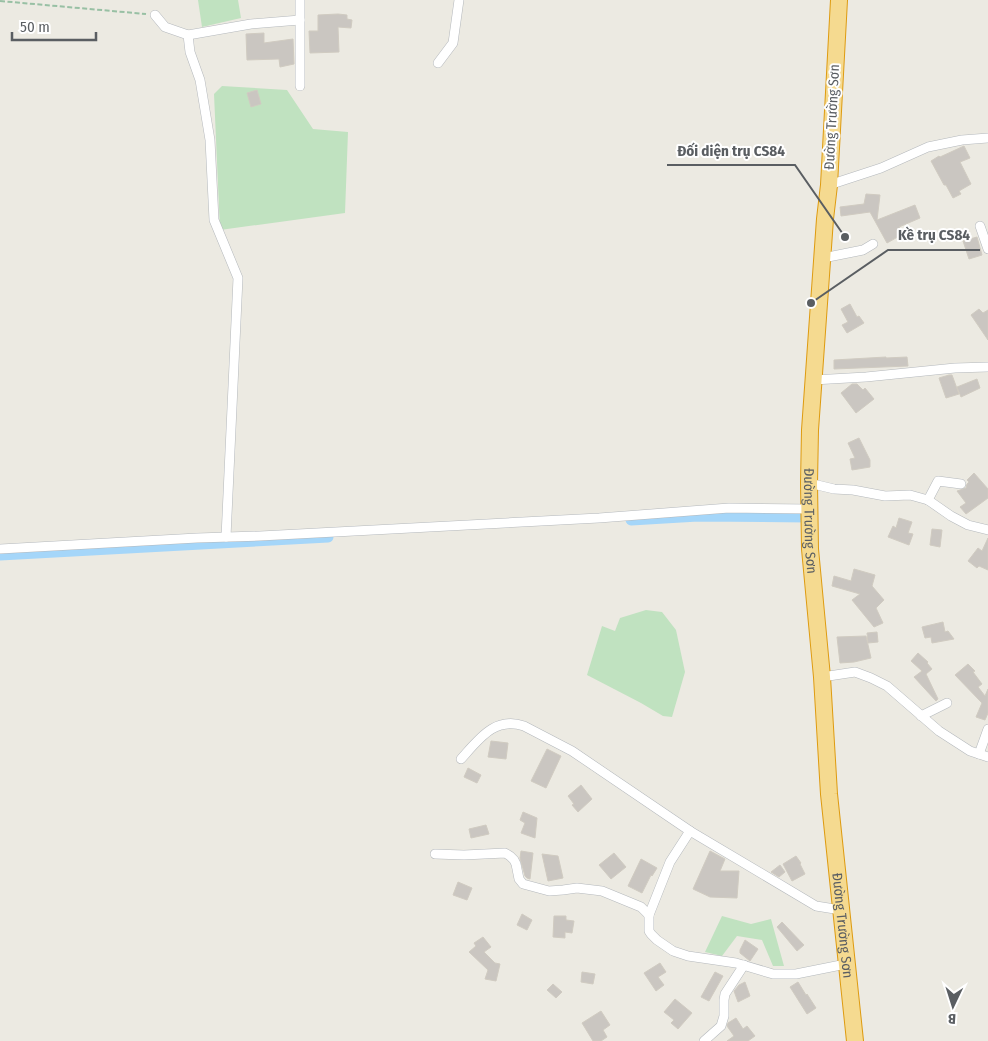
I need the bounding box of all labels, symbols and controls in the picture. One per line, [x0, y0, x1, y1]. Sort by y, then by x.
scale bar [12, 10, 96, 42]
text: 50 m [20, 18, 50, 36]
street label: Đường Trường Sơn [821, 64, 843, 170]
callout: Đối diện trụ CS84 [667, 135, 795, 165]
text: Đối diện trụ CS84 [677, 142, 785, 160]
callout: Kề trụ CS84 [888, 220, 980, 250]
text: Kề trụ CS84 [898, 226, 970, 244]
street label: Đường Trường Sơn [800, 468, 821, 575]
street label: Đường Trường Sơn [829, 872, 857, 979]
north arrow [928, 981, 978, 1031]
text: B [947, 1010, 957, 1027]

